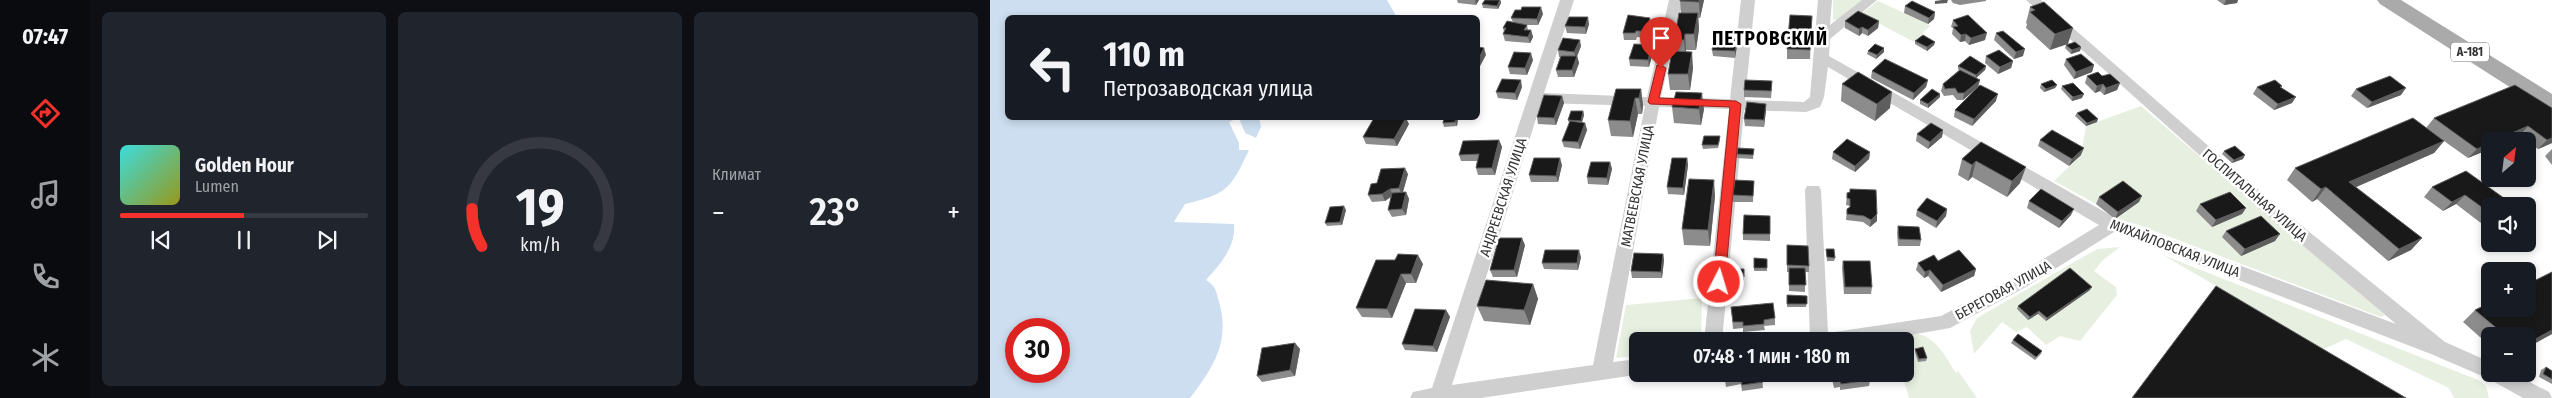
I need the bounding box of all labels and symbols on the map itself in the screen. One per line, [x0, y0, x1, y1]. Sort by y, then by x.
pin [1640, 17, 1682, 68]
district label: ПЕТРОВСКИЙ [1712, 26, 1828, 50]
road number: А-181 [2451, 42, 2489, 62]
street label: МАТВЕЕВСКАЯ УЛИЦА [1617, 123, 1658, 248]
north arrow [2481, 132, 2536, 188]
street label: АНДРЕЕВСКАЯ УЛИЦА [1476, 135, 1531, 259]
street label: ГОСПИТАЛЬНАЯ УЛИЦА [2199, 145, 2311, 246]
street label: МИХАЙЛОВСКАЯ УЛИЦА [2107, 216, 2243, 281]
position arrow [1692, 255, 1744, 307]
street label: БЕРЕГОВАЯ УЛИЦА [1952, 257, 2055, 324]
speed limit sign: 30 [1005, 318, 1070, 383]

